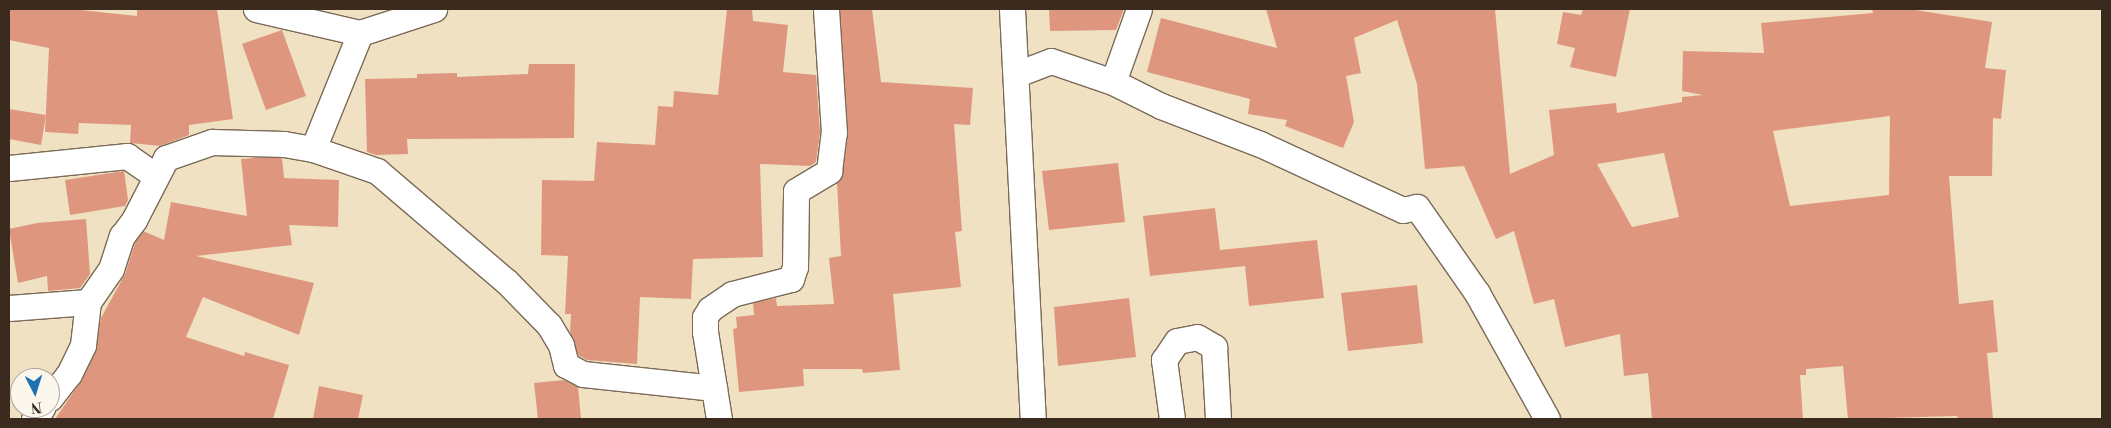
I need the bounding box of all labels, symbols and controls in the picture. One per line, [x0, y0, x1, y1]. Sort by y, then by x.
north arrow [10, 368, 60, 418]
text: N [30, 397, 43, 416]

